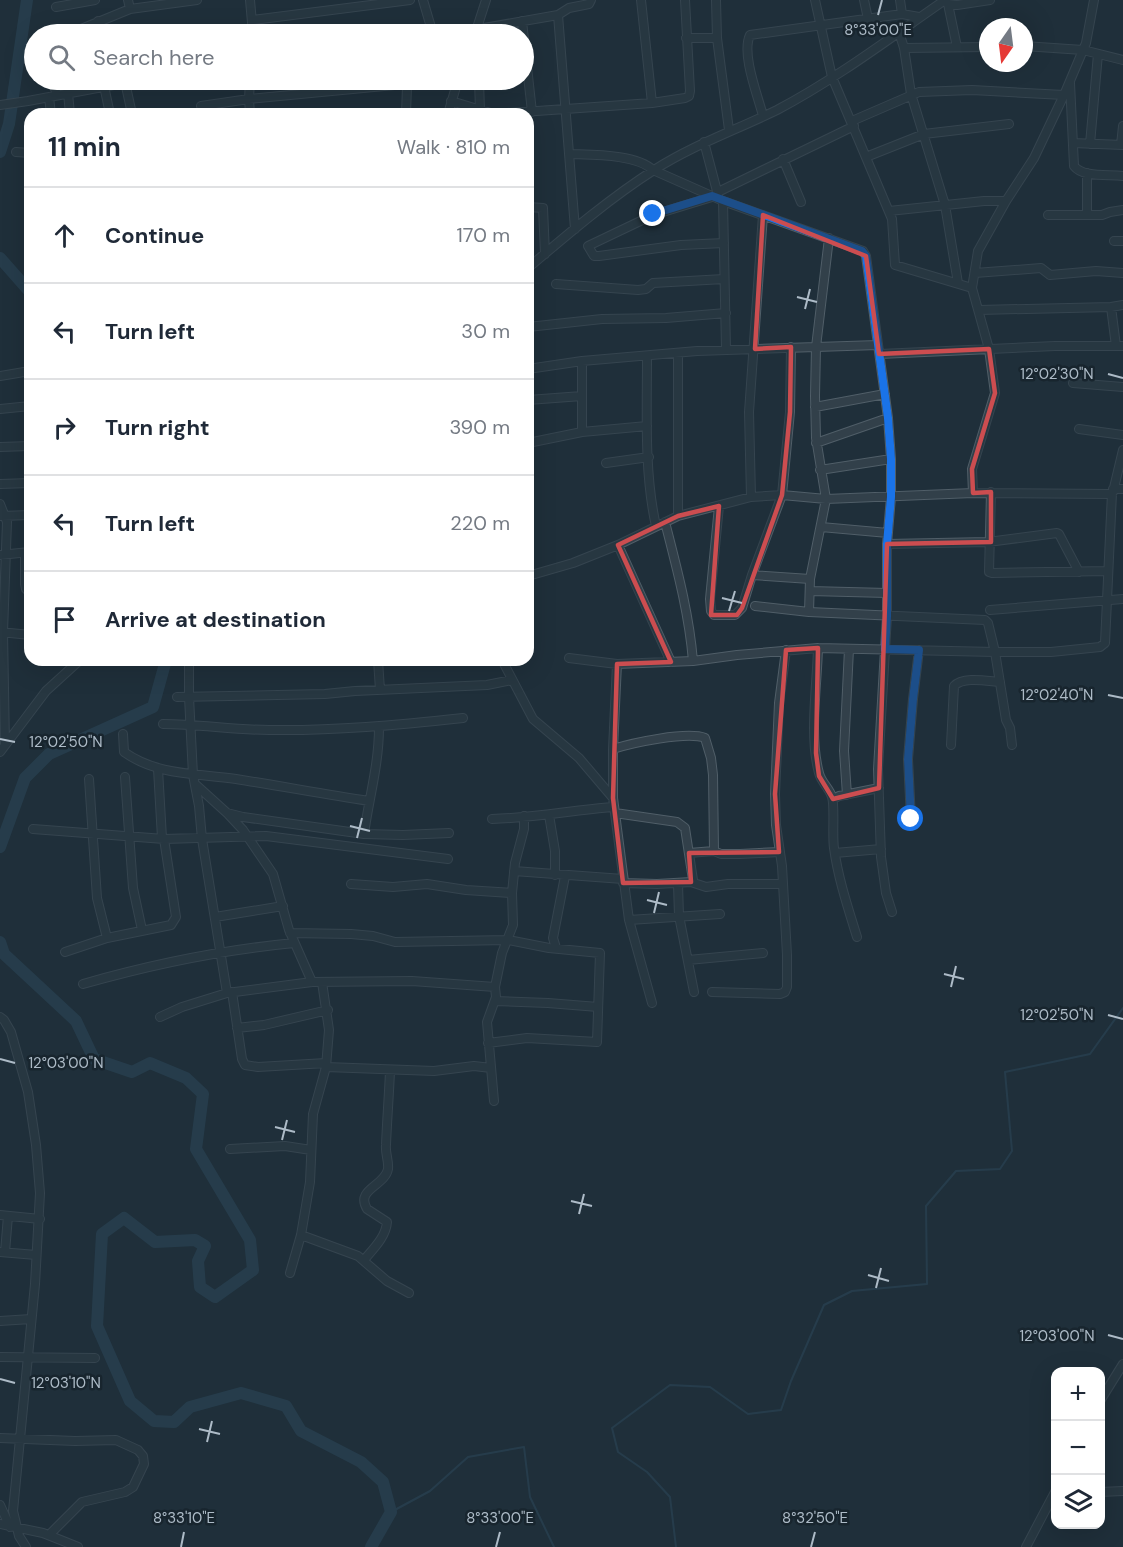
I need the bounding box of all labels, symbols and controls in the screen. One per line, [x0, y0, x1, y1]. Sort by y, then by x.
north arrow [979, 18, 1033, 72]
text: 8°33'00"E [844, 20, 912, 40]
search box [24, 24, 534, 90]
icon: search [45, 41, 78, 74]
text: Search here [93, 43, 214, 72]
text: 11 min [48, 130, 121, 164]
text: Walk · 810 m [397, 134, 510, 160]
route end [639, 200, 665, 226]
icon: ahead [48, 219, 81, 252]
text: Continue [105, 221, 204, 250]
text: 170 m [457, 222, 510, 248]
icon: left [48, 315, 81, 348]
text: Turn left [105, 317, 195, 346]
text: 30 m [461, 318, 510, 344]
text: 12°02'30"N [1020, 364, 1094, 384]
icon: right [48, 411, 81, 444]
text: Turn right [105, 413, 210, 442]
text: 390 m [449, 414, 510, 440]
icon: left [48, 507, 81, 540]
text: Turn left [105, 509, 195, 538]
text: 220 m [450, 510, 510, 536]
icon: arrive [48, 603, 81, 636]
text: Arrive at destination [105, 605, 326, 634]
text: 12°02'40"N [1021, 685, 1093, 705]
text: 12°02'50"N [29, 732, 103, 752]
route start [897, 805, 923, 831]
text: 12°02'50"N [1020, 1005, 1094, 1025]
text: 12°03'00"N [28, 1053, 104, 1073]
text: 12°03'00"N [1019, 1326, 1095, 1346]
map controls [1051, 1367, 1105, 1529]
button: + [1051, 1367, 1105, 1421]
text: 12°03'10"N [31, 1373, 101, 1393]
button: − [1051, 1421, 1105, 1475]
button: layers [1051, 1475, 1105, 1529]
text: 8°33'10"E [153, 1508, 215, 1528]
text: 8°33'00"E [466, 1508, 534, 1528]
text: 8°32'50"E [782, 1508, 848, 1528]

